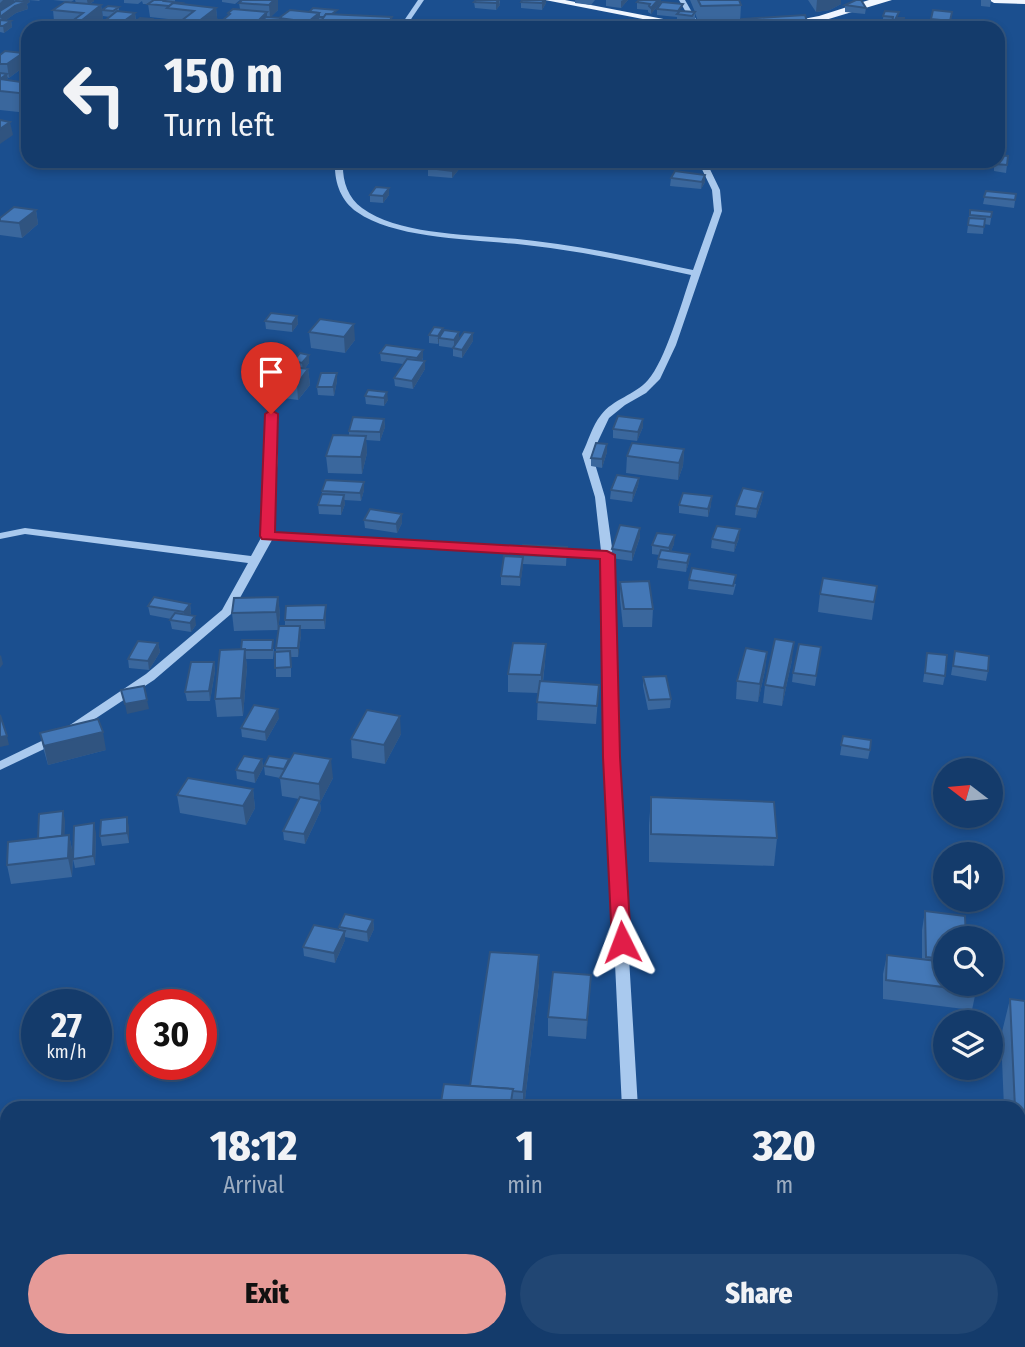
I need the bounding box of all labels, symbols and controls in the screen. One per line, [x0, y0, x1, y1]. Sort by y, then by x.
text: 150 m [164, 46, 283, 105]
icon: left [49, 49, 140, 140]
text: Turn left [164, 106, 274, 144]
pin [241, 342, 301, 414]
icon: arrive [252, 353, 290, 391]
north arrow [933, 758, 1003, 828]
map controls [933, 758, 1003, 1080]
button: sound [933, 842, 1003, 912]
position arrow [585, 905, 659, 979]
button: search [933, 926, 1003, 996]
speed limit sign: 30 [126, 989, 217, 1080]
text: 27 [51, 1004, 82, 1046]
button: layers [933, 1010, 1003, 1080]
text: km/h [46, 1041, 87, 1063]
text: 18:12 [210, 1121, 297, 1171]
text: 1 [516, 1121, 534, 1171]
text: 320 [753, 1121, 816, 1171]
text: Arrival [223, 1171, 284, 1199]
text: min [507, 1171, 543, 1199]
text: m [776, 1171, 793, 1199]
button: Exit [28, 1254, 506, 1334]
button: Share [520, 1254, 998, 1334]

